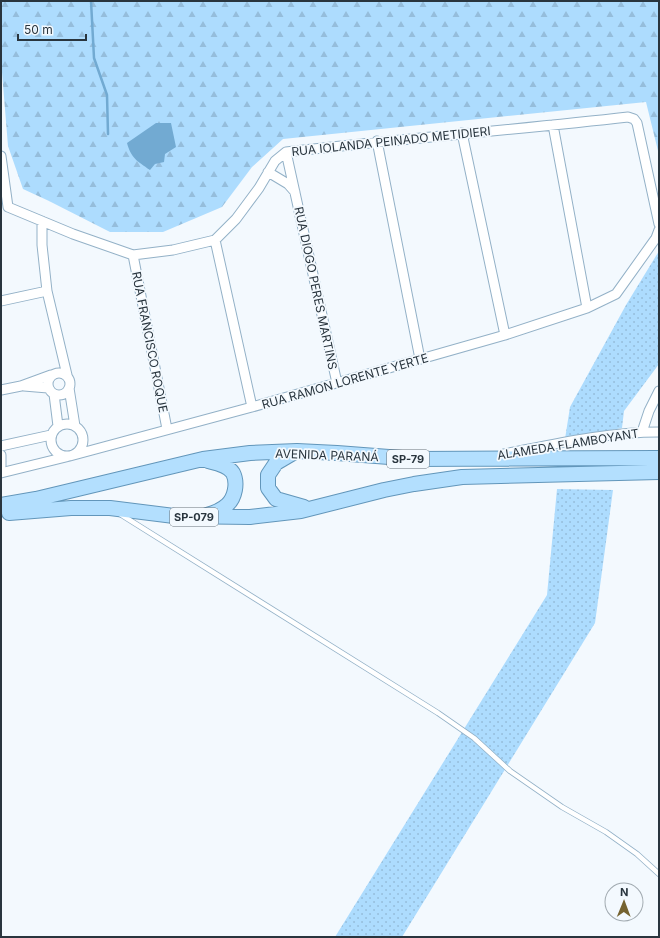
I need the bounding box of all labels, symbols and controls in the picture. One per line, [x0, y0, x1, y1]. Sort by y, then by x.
scale bar [18, 16, 86, 42]
text: 50 m [24, 22, 53, 37]
street label: RUA IOLANDA PEINADO METIDIERI [291, 123, 491, 159]
street label: RUA DIOGO PERES MARTINS [291, 205, 341, 371]
street label: RUA FRANCISCO ROQUE [129, 270, 171, 414]
street label: RUA RAMON LORENTE YERTE [260, 350, 430, 412]
street label: ALAMEDA FLAMBOYANT [496, 425, 640, 463]
street label: AVENIDA PARANÁ [275, 446, 379, 464]
road number: SP-79 [387, 450, 429, 468]
road number: SP-079 [170, 508, 218, 526]
north arrow [604, 882, 644, 922]
text: N [620, 885, 628, 899]

